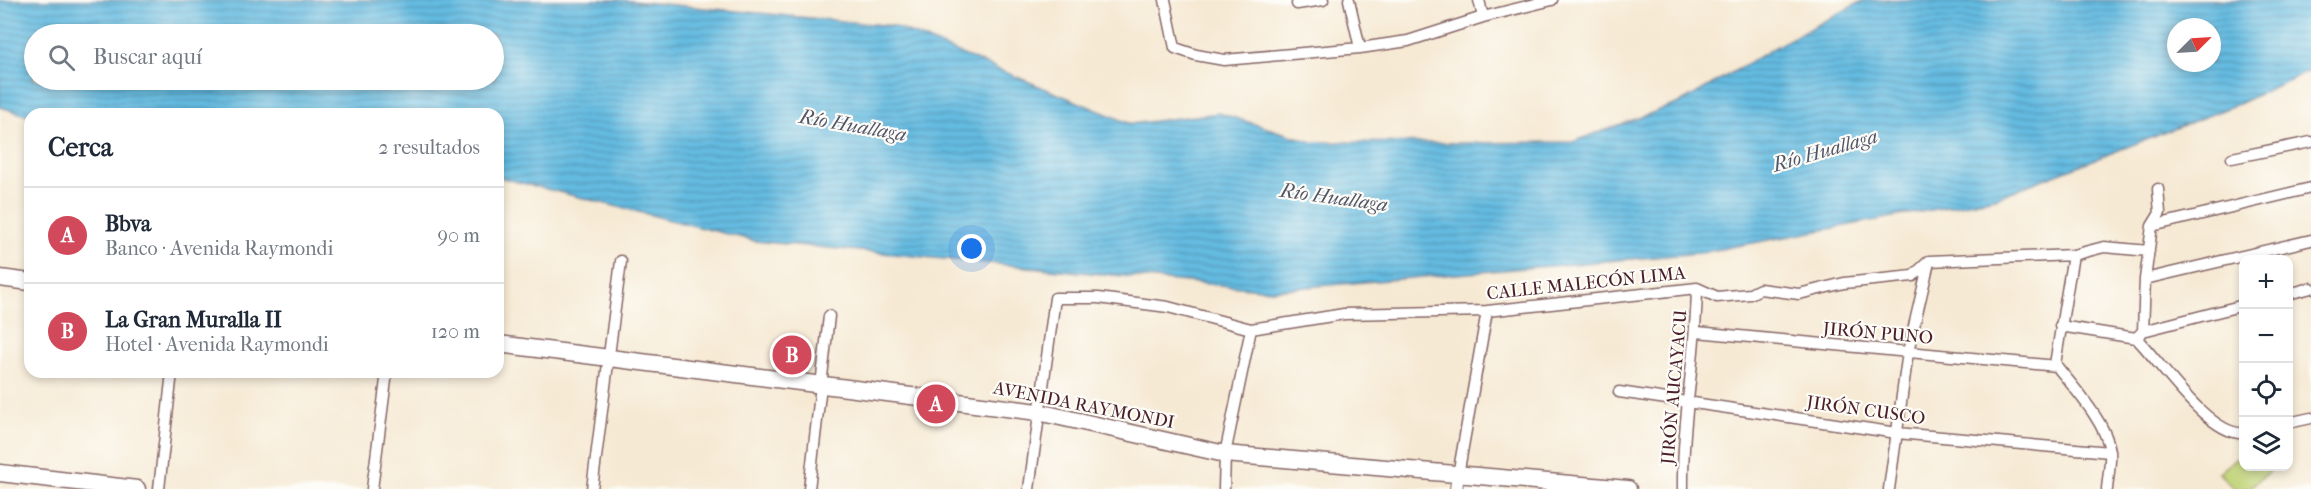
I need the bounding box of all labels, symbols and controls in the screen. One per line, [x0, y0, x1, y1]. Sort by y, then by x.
north arrow [2167, 18, 2221, 72]
search box [24, 24, 504, 90]
icon: search [45, 41, 78, 74]
text: Buscar aquí [93, 44, 202, 70]
water label: Río Huallaga [796, 104, 908, 146]
water label: Río Huallaga [1768, 125, 1880, 177]
text: Cerca [48, 132, 113, 163]
text: 2 resultados [378, 136, 480, 159]
water label: Río Huallaga [1277, 178, 1389, 216]
text: Bbva [105, 211, 151, 237]
text: A [61, 224, 74, 247]
text: 90 m [438, 224, 480, 247]
your location [957, 234, 986, 263]
text: Banco · Avenida Raymondi [105, 237, 333, 260]
map controls [2239, 255, 2293, 471]
button: + [2239, 255, 2293, 309]
street label: CALLE MALECÓN LIMA [1485, 261, 1687, 304]
text: La Gran Muralla II [105, 307, 282, 333]
street label: JIRÓN AUCAYACU [1655, 309, 1692, 467]
button: − [2239, 309, 2293, 363]
street label: JIRÓN PUNO [1820, 316, 1934, 349]
text: B [61, 320, 74, 343]
text: 120 m [431, 320, 480, 343]
pin: B [772, 332, 812, 378]
text: Hotel · Avenida Raymondi [105, 333, 329, 356]
button: locate [2239, 363, 2293, 417]
street label: AVENIDA RAYMONDI [991, 377, 1176, 433]
pin: A [916, 382, 956, 426]
street label: JIRÓN CUSCO [1803, 390, 1927, 429]
button: layers [2239, 417, 2293, 471]

